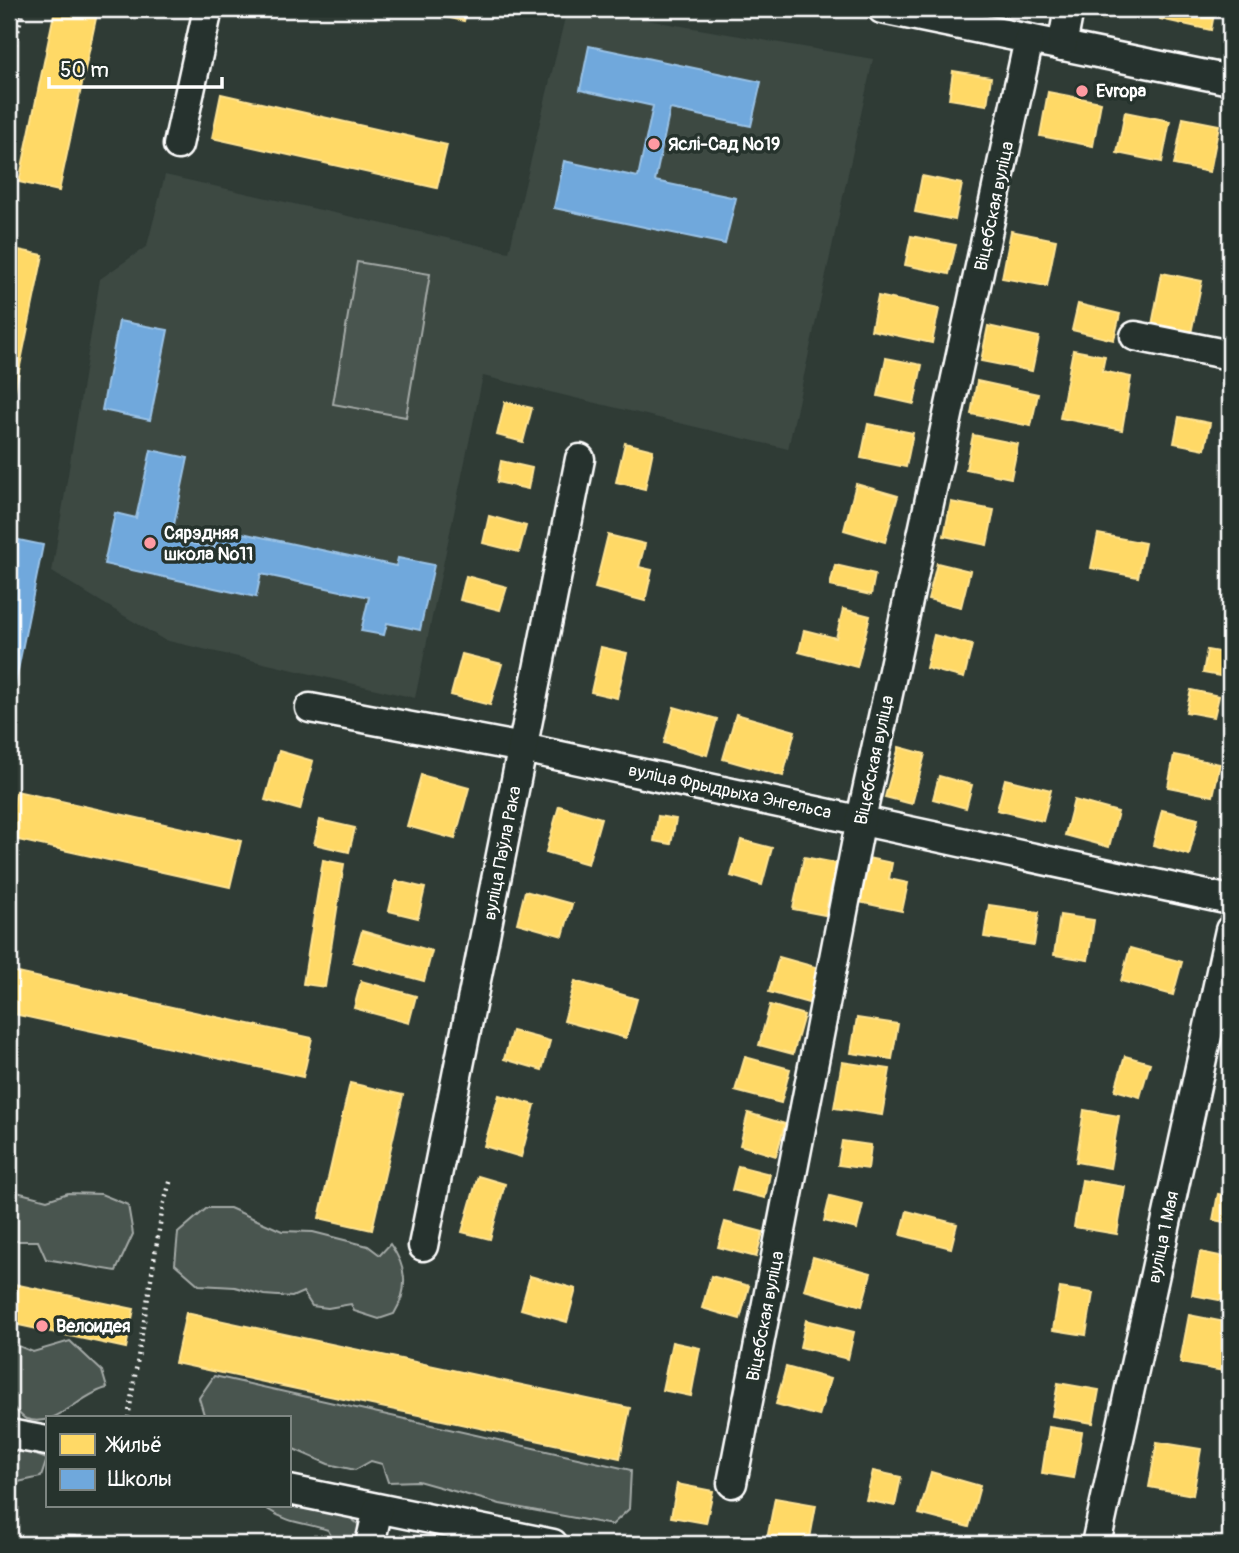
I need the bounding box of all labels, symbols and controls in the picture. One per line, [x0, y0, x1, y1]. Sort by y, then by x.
scale bar [49, 46, 222, 90]
text: 50 m [60, 57, 109, 84]
place label: Evropa [1096, 80, 1147, 103]
marker: Evropa [1074, 83, 1090, 99]
place label: Яслі-Сад №19 [668, 133, 780, 156]
marker: Яслі-Сад №19 [646, 136, 662, 152]
street label: Віцебская вуліца [970, 139, 1019, 273]
place label: Сярэдняя школа №11 [164, 522, 253, 566]
marker: Сярэдняя школа №11 [142, 535, 158, 551]
street label: Віцебская вуліца [850, 693, 899, 827]
street label: вуліца Фрыдрыха Энгельса [626, 759, 834, 824]
street label: вуліца Паўла Рака [478, 784, 527, 922]
street label: вуліца 1 Мая [1143, 1189, 1184, 1285]
street label: Віцебская вуліца [742, 1249, 789, 1383]
place label: Велоидея [56, 1315, 130, 1338]
marker: Велоидея [34, 1318, 50, 1334]
legend [46, 1416, 290, 1508]
text: Жильё [105, 1432, 162, 1459]
text: Школы [108, 1466, 172, 1493]

